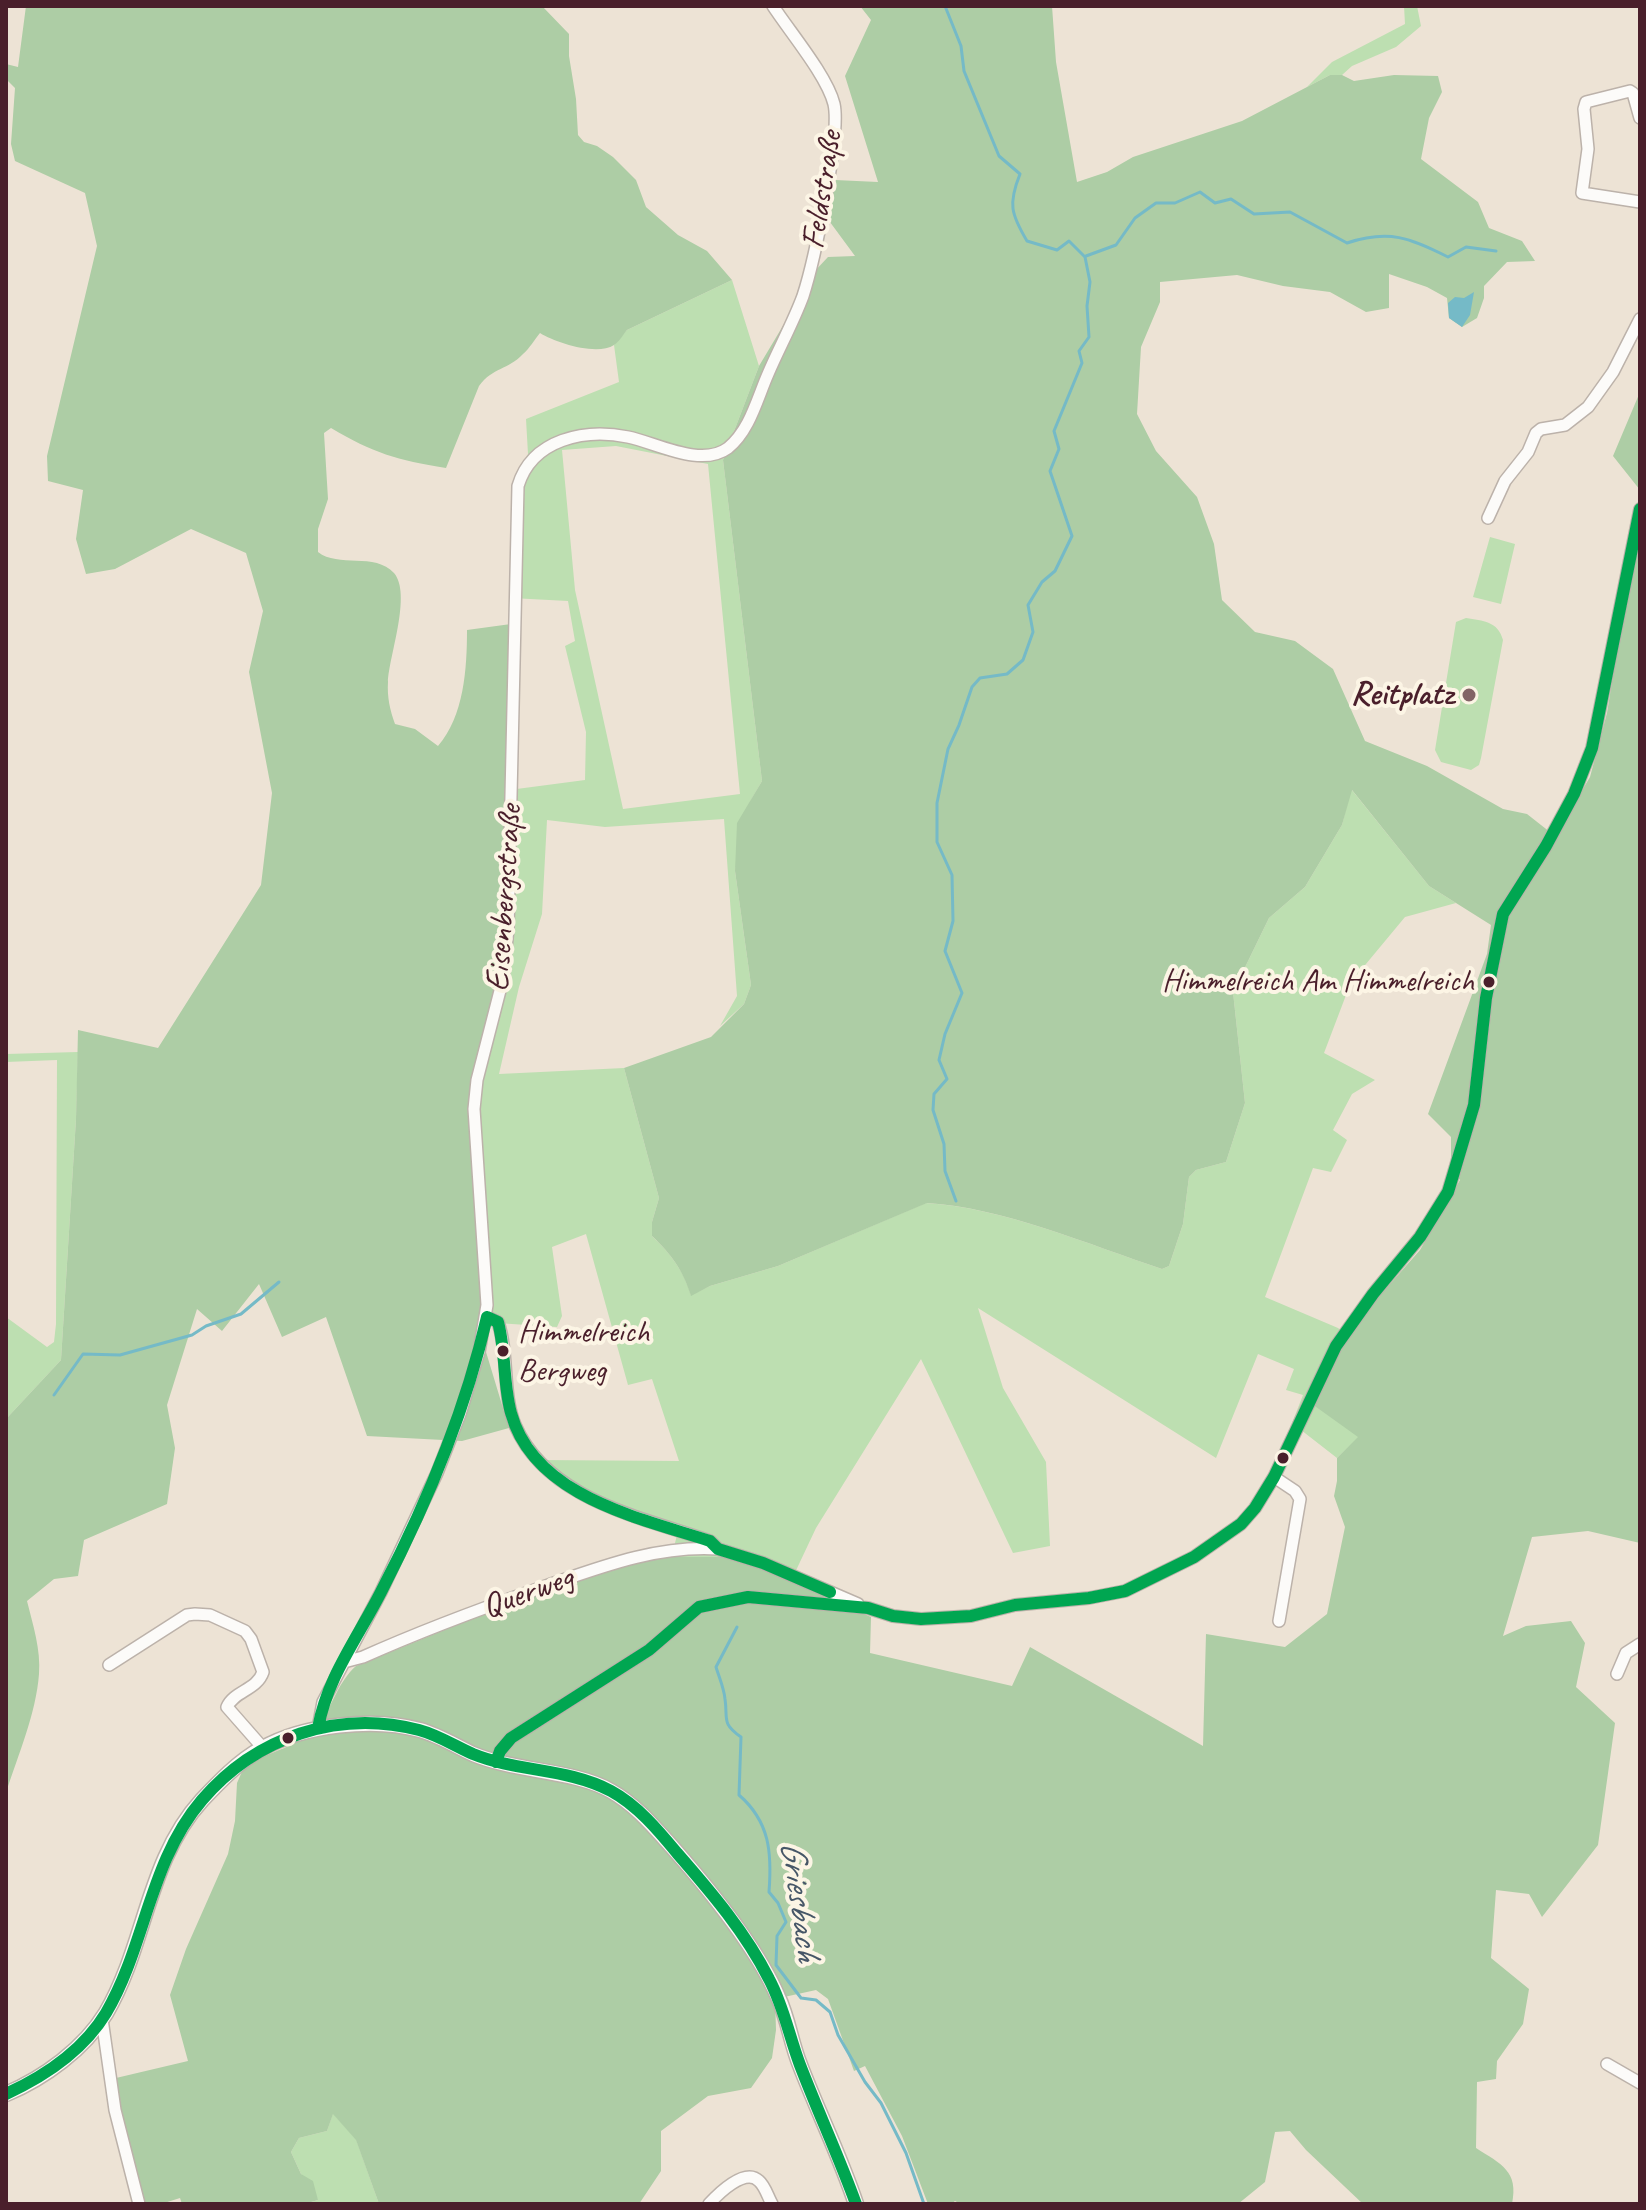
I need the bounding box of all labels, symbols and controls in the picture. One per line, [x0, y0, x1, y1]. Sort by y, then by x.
street label: Feldstraße [794, 128, 852, 252]
place label: Reitplatz [1350, 675, 1453, 715]
marker: Reitplatz [1460, 686, 1478, 704]
street label: Eisenbergstraße [478, 803, 532, 993]
place label: Himmelreich Am Himmelreich [1162, 963, 1474, 1001]
marker: Himmelreich Am Himmelreich [1481, 974, 1497, 990]
place label: Himmelreich Bergweg [518, 1314, 649, 1389]
marker: Himmelreich Bergweg [495, 1343, 511, 1359]
unlabelled marker [1275, 1450, 1291, 1466]
street label: Querweg [477, 1558, 579, 1628]
unlabelled marker [280, 1730, 296, 1746]
water label: Griesbach [769, 1838, 829, 1964]

